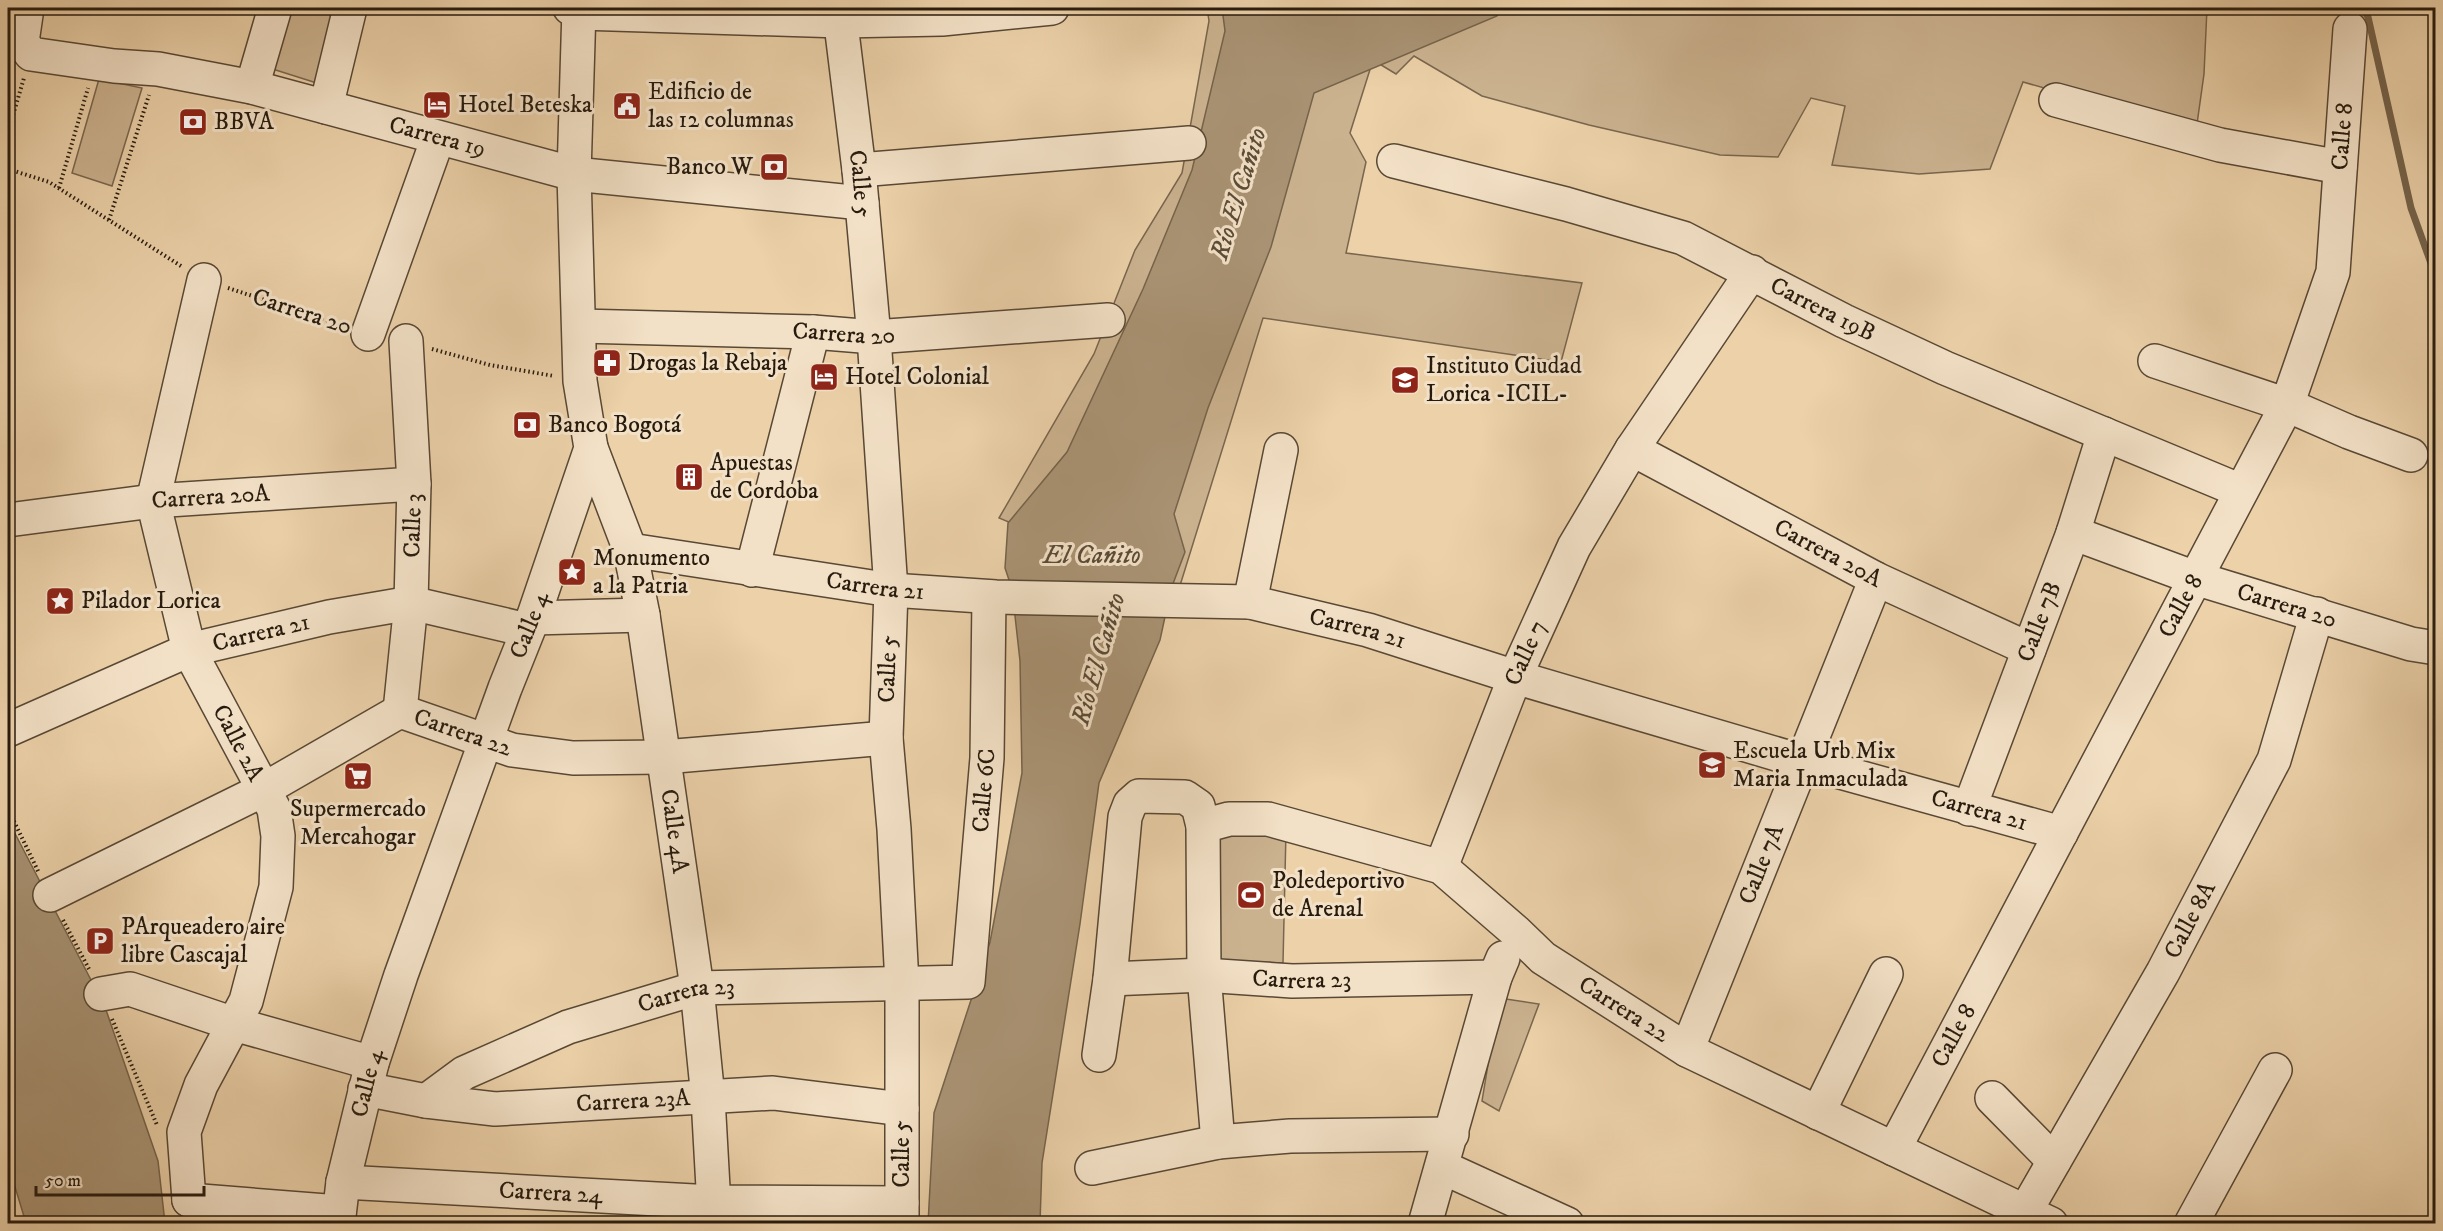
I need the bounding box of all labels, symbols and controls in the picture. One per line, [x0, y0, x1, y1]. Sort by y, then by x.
place label: Edificio de las 12 columnas [648, 77, 794, 135]
hotel icon: Hotel Beteska [421, 89, 453, 121]
place label: Hotel Beteska [458, 90, 593, 120]
public building icon: Edificio de las 12 columnas [611, 90, 643, 122]
street label: Calle 8 [2325, 102, 2360, 171]
bank icon: BBVA [177, 106, 209, 138]
place label: BBVA [214, 107, 275, 137]
street label: Carrera 19 [386, 110, 489, 164]
water label: Río El Cañito [1203, 124, 1275, 265]
street label: Calle 5 [842, 148, 878, 219]
bank icon: Banco W [758, 151, 790, 183]
place label: Banco W [666, 152, 754, 182]
street label: Carrera 19B [1765, 270, 1880, 348]
street label: Carrera 20 [248, 282, 356, 342]
street label: Carrera 20 [792, 316, 896, 352]
pharmacy icon: Drogas la Rebaja [591, 347, 623, 379]
place label: Drogas la Rebaja [628, 348, 788, 378]
place label: Instituto Ciudad Lorica -ICIL- [1426, 351, 1582, 409]
hotel icon: Hotel Colonial [808, 361, 840, 393]
place label: Hotel Colonial [845, 362, 990, 392]
school or university icon: Instituto Ciudad Lorica -ICIL- [1389, 364, 1421, 396]
bank icon: Banco Bogotá [511, 409, 543, 441]
place label: Banco Bogotá [548, 410, 682, 440]
place label: Apuestas de Cordoba [710, 448, 819, 506]
building icon: Apuestas de Cordoba [673, 461, 705, 493]
street label: Carrera 20A [151, 478, 271, 516]
street label: Calle 3 [397, 493, 429, 558]
street label: Carrera 20A [1769, 512, 1888, 595]
water label: El Cañito [1041, 539, 1141, 572]
place label: Monumento a la Patria [593, 543, 710, 601]
place icon: Monumento a la Patria [556, 556, 588, 588]
street label: Carrera 21 [824, 565, 925, 607]
street label: Calle 8 [2152, 569, 2210, 643]
street label: Carrera 20 [2233, 577, 2340, 635]
street label: Calle 7B [2011, 578, 2068, 666]
place icon: Pilador Lorica [44, 585, 76, 617]
place label: Pilador Lorica [81, 586, 222, 616]
street label: Calle 4 [503, 587, 556, 663]
water label: Río El Cañito [1064, 589, 1134, 730]
street label: Carrera 21 [1306, 602, 1410, 656]
street label: Carrera 21 [210, 607, 313, 659]
street label: Calle 7 [1498, 616, 1554, 690]
street label: Calle 5 [872, 635, 904, 703]
street label: Calle 2A [205, 699, 271, 787]
street label: Carrera 22 [410, 702, 516, 764]
place label: Escuela Urb Mix Maria Inmaculada [1733, 736, 1909, 794]
street label: Calle 6C [966, 748, 1002, 834]
school or university icon: Escuela Urb Mix Maria Inmaculada [1696, 749, 1728, 781]
supermarket icon: Supermercado Mercahogar [342, 760, 374, 792]
street label: Carrera 21 [1928, 783, 2031, 838]
street label: Calle 4A [653, 787, 695, 876]
place label: Supermercado Mercahogar [290, 794, 426, 852]
street label: Calle 7A [1732, 819, 1791, 909]
place label: Poledeportivo de Arenal [1272, 866, 1405, 924]
street label: Calle 8A [2158, 876, 2223, 964]
sports icon: Poledeportivo de Arenal [1235, 879, 1267, 911]
place label: PArqueadero aire libre Cascajal [121, 912, 285, 970]
parking icon: PArqueadero aire libre Cascajal [84, 925, 116, 957]
street label: Carrera 23 [1251, 963, 1352, 996]
street label: Carrera 22 [1573, 970, 1675, 1050]
street label: Carrera 23 [634, 972, 735, 1020]
street label: Calle 8 [1925, 999, 1983, 1073]
street label: Calle 4 [344, 1044, 391, 1120]
street label: Carrera 23A [575, 1083, 692, 1119]
street label: Calle 5 [887, 1120, 917, 1188]
scale bar [36, 1159, 204, 1197]
text: 50 m [45, 1170, 81, 1192]
street label: Carrera 24 [498, 1175, 605, 1211]

